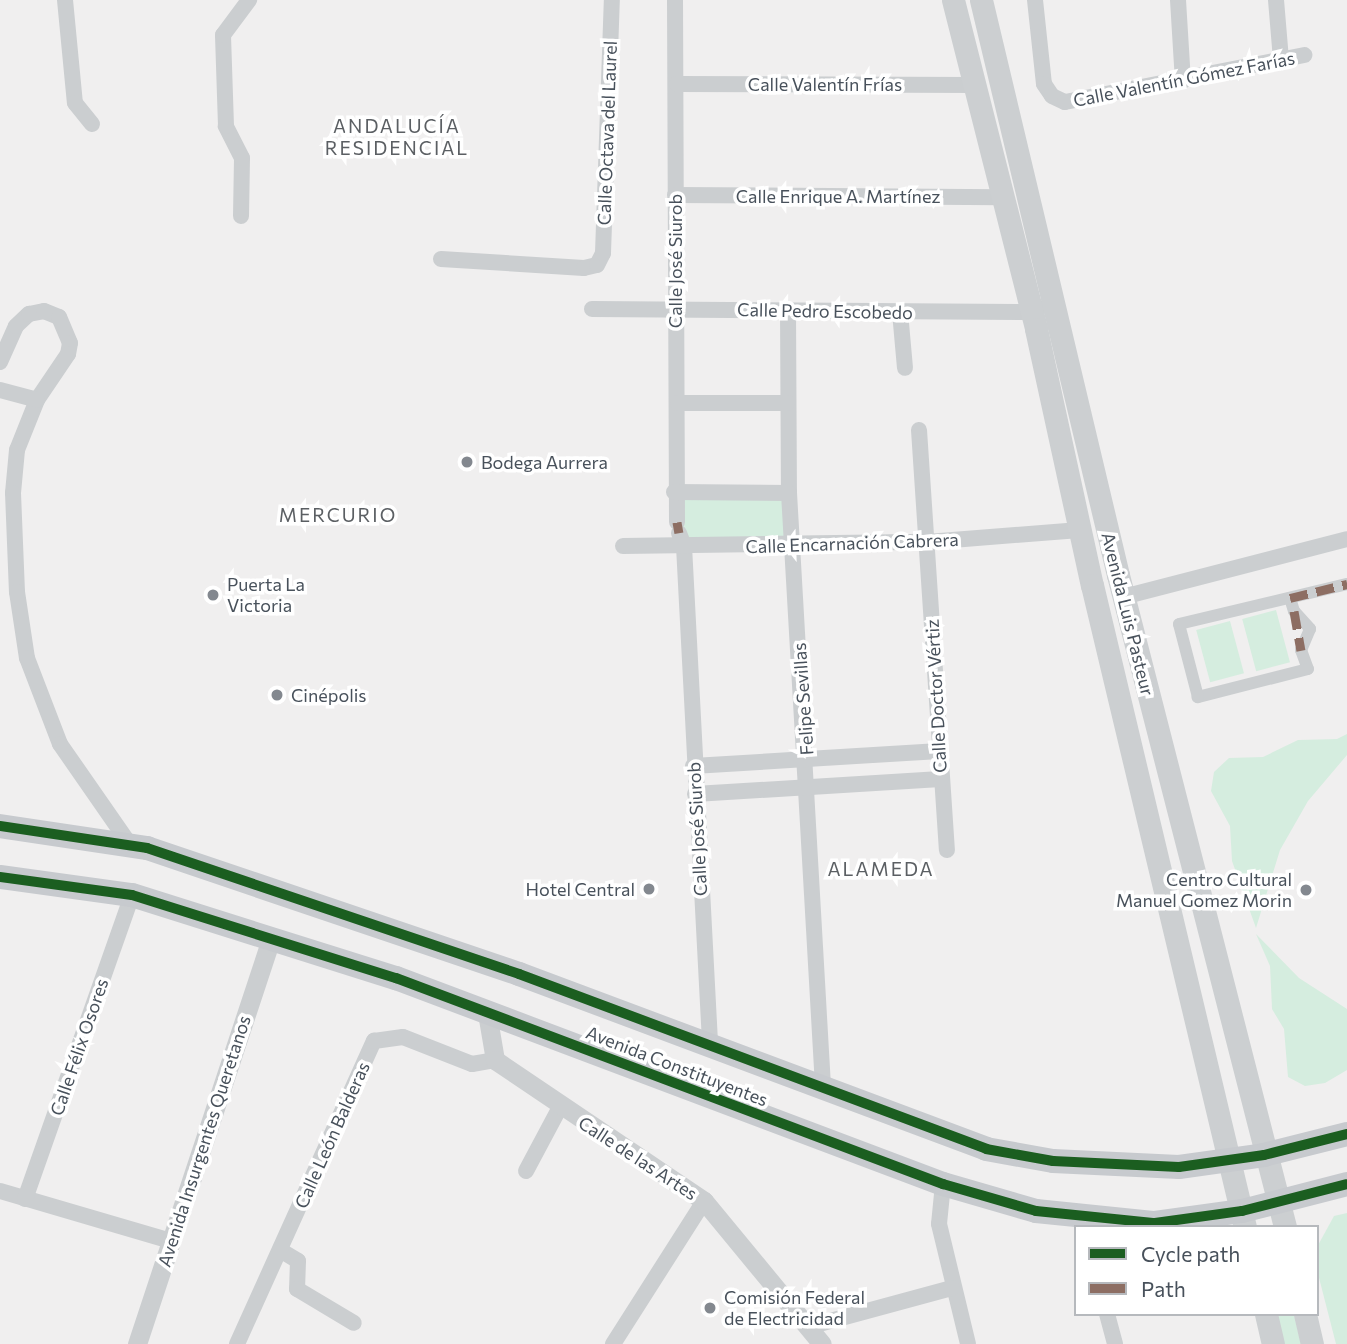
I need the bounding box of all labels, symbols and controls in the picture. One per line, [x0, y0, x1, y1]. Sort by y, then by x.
street label: Calle Octava del Laurel [593, 40, 621, 226]
street label: Calle Valentín Gómez Farías [1071, 47, 1297, 111]
street label: Calle Valentín Frías [748, 73, 902, 95]
district label: ANDALUCÍA RESIDENCIAL [326, 115, 468, 159]
street label: Calle Enrique A. Martínez [736, 185, 940, 207]
street label: Calle José Siurob [664, 194, 686, 328]
street label: Calle Pedro Escobedo [737, 299, 913, 323]
place label: Bodega Aurrera [481, 451, 608, 473]
marker: Bodega Aurrera [459, 454, 475, 470]
district label: MERCURIO [280, 504, 396, 526]
street label: Calle Encarnación Cabrera [745, 528, 959, 558]
street label: Avenida Luis Pasteur [1097, 530, 1159, 698]
place label: Puerta La Victoria [227, 574, 305, 616]
marker: Puerta La Victoria [205, 587, 221, 603]
street label: Calle Doctor Vértiz [921, 618, 951, 774]
street label: Felipe Sevillas [788, 642, 818, 756]
place label: Cinépolis [291, 684, 367, 706]
marker: Cinépolis [269, 687, 285, 703]
street label: Calle José Siurob [683, 761, 711, 897]
district label: ALAMEDA [828, 858, 934, 880]
place label: Centro Cultural Manuel Gomez Morin [1116, 869, 1292, 912]
place label: Hotel Central [526, 878, 635, 900]
marker: Hotel Central [641, 881, 657, 897]
marker: Centro Cultural Manuel Gomez Morin [1298, 882, 1314, 898]
street label: Calle Félix Osores [45, 976, 113, 1118]
street label: Avenida Insurgentes Queretanos [153, 1012, 255, 1270]
street label: Avenida Constituyentes [583, 1021, 771, 1111]
street label: Calle León Balderas [290, 1058, 374, 1212]
street label: Calle de las Artes [575, 1112, 701, 1204]
legend [1074, 1225, 1319, 1316]
text: Cycle path [1141, 1241, 1240, 1266]
text: Path [1141, 1276, 1186, 1301]
place label: Comisión Federal de Electricidad [724, 1287, 865, 1330]
marker: Comisión Federal de Electricidad [702, 1300, 718, 1316]

